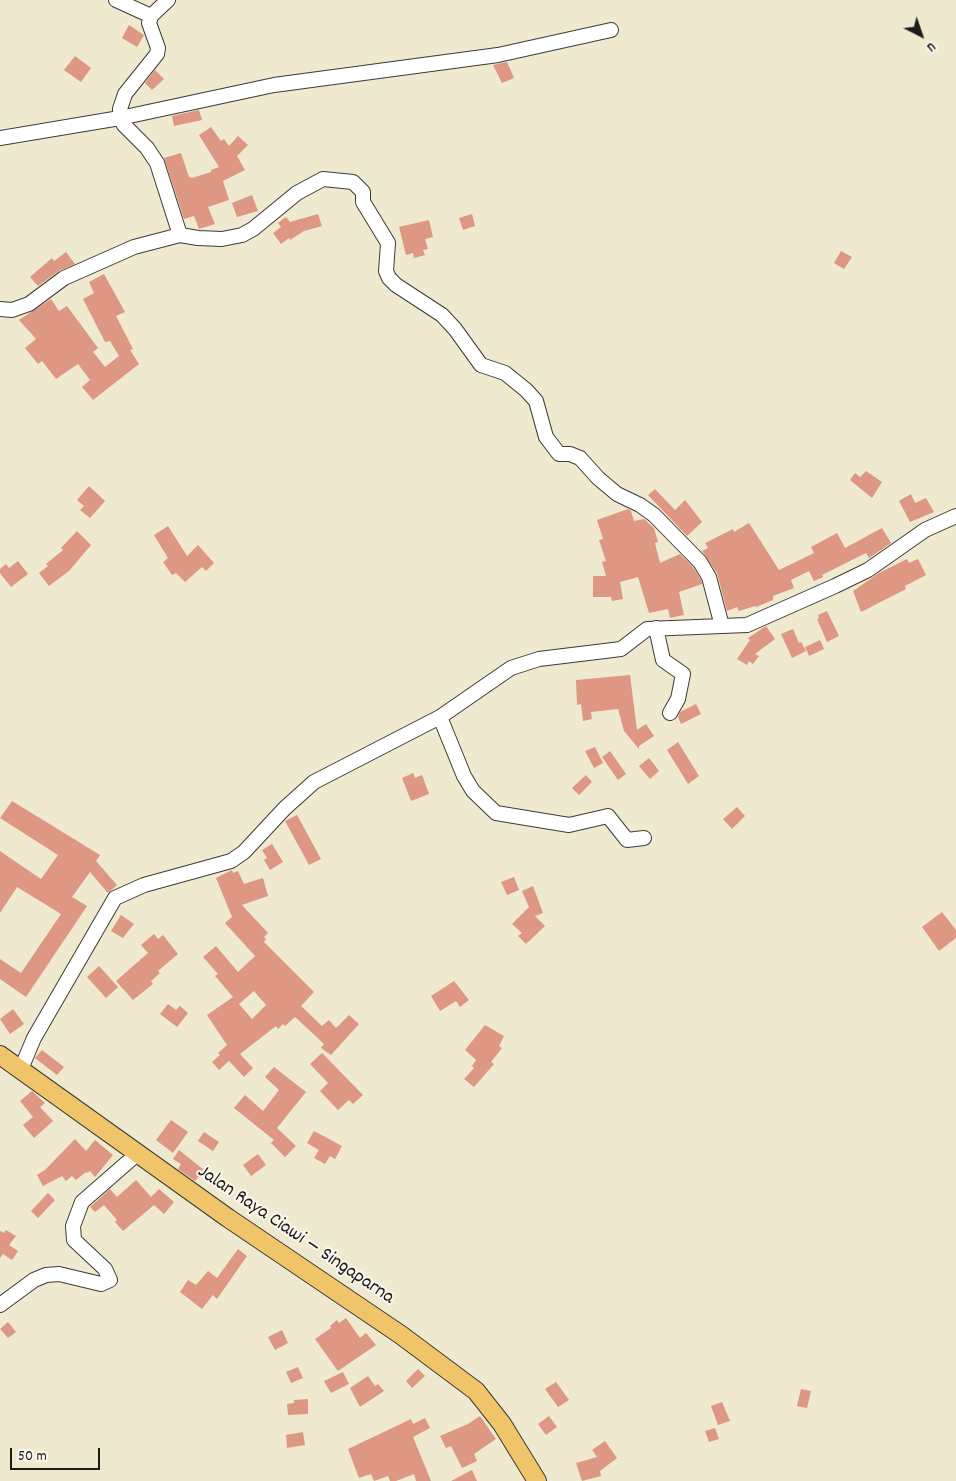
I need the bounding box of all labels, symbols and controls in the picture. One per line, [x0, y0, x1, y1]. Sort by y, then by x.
north arrow [896, 10, 946, 60]
text: U [922, 37, 940, 56]
street label: Jalan Raya Ciawi — Singaparna [192, 1161, 398, 1311]
scale bar [12, 1438, 102, 1470]
text: 50 m [18, 1446, 47, 1468]

